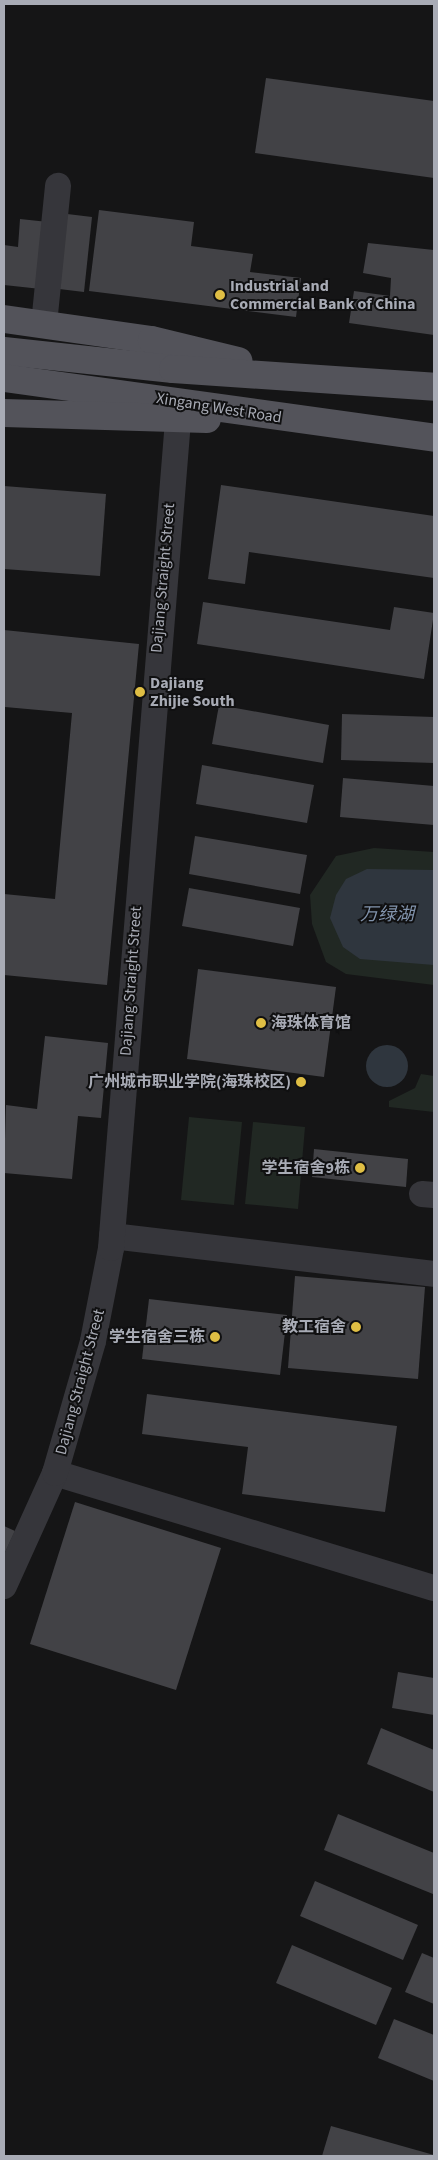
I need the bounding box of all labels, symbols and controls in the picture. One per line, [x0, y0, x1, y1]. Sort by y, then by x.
place label: Industrial and Commercial Bank of China [230, 276, 415, 314]
marker: Industrial and Commercial Bank of China [214, 289, 226, 301]
street label: Xingang West Road [155, 389, 283, 427]
street label: Dajiang Straight Street [147, 502, 179, 654]
place label: Dajiang Zhijie South [150, 673, 235, 711]
marker: Dajiang Zhijie South [134, 686, 146, 698]
water label: 万绿湖 [360, 904, 414, 926]
street label: Dajiang Straight Street [116, 905, 146, 1057]
place label: 海珠体育馆 [271, 1013, 351, 1033]
marker: 海珠体育馆 [255, 1017, 267, 1029]
place label: 广州城市职业学院(海珠校区) [88, 1072, 291, 1092]
marker: 广州城市职业学院(海珠校区) [295, 1076, 307, 1088]
place label: 学生宿舍9栋 [262, 1158, 350, 1178]
marker: 学生宿舍9栋 [354, 1162, 366, 1174]
street label: Dajiang Straight Street [51, 1307, 109, 1457]
place label: 教工宿舍 [282, 1317, 346, 1337]
marker: 教工宿舍 [350, 1321, 362, 1333]
place label: 学生宿舍三栋 [109, 1327, 205, 1347]
marker: 学生宿舍三栋 [209, 1331, 221, 1343]

